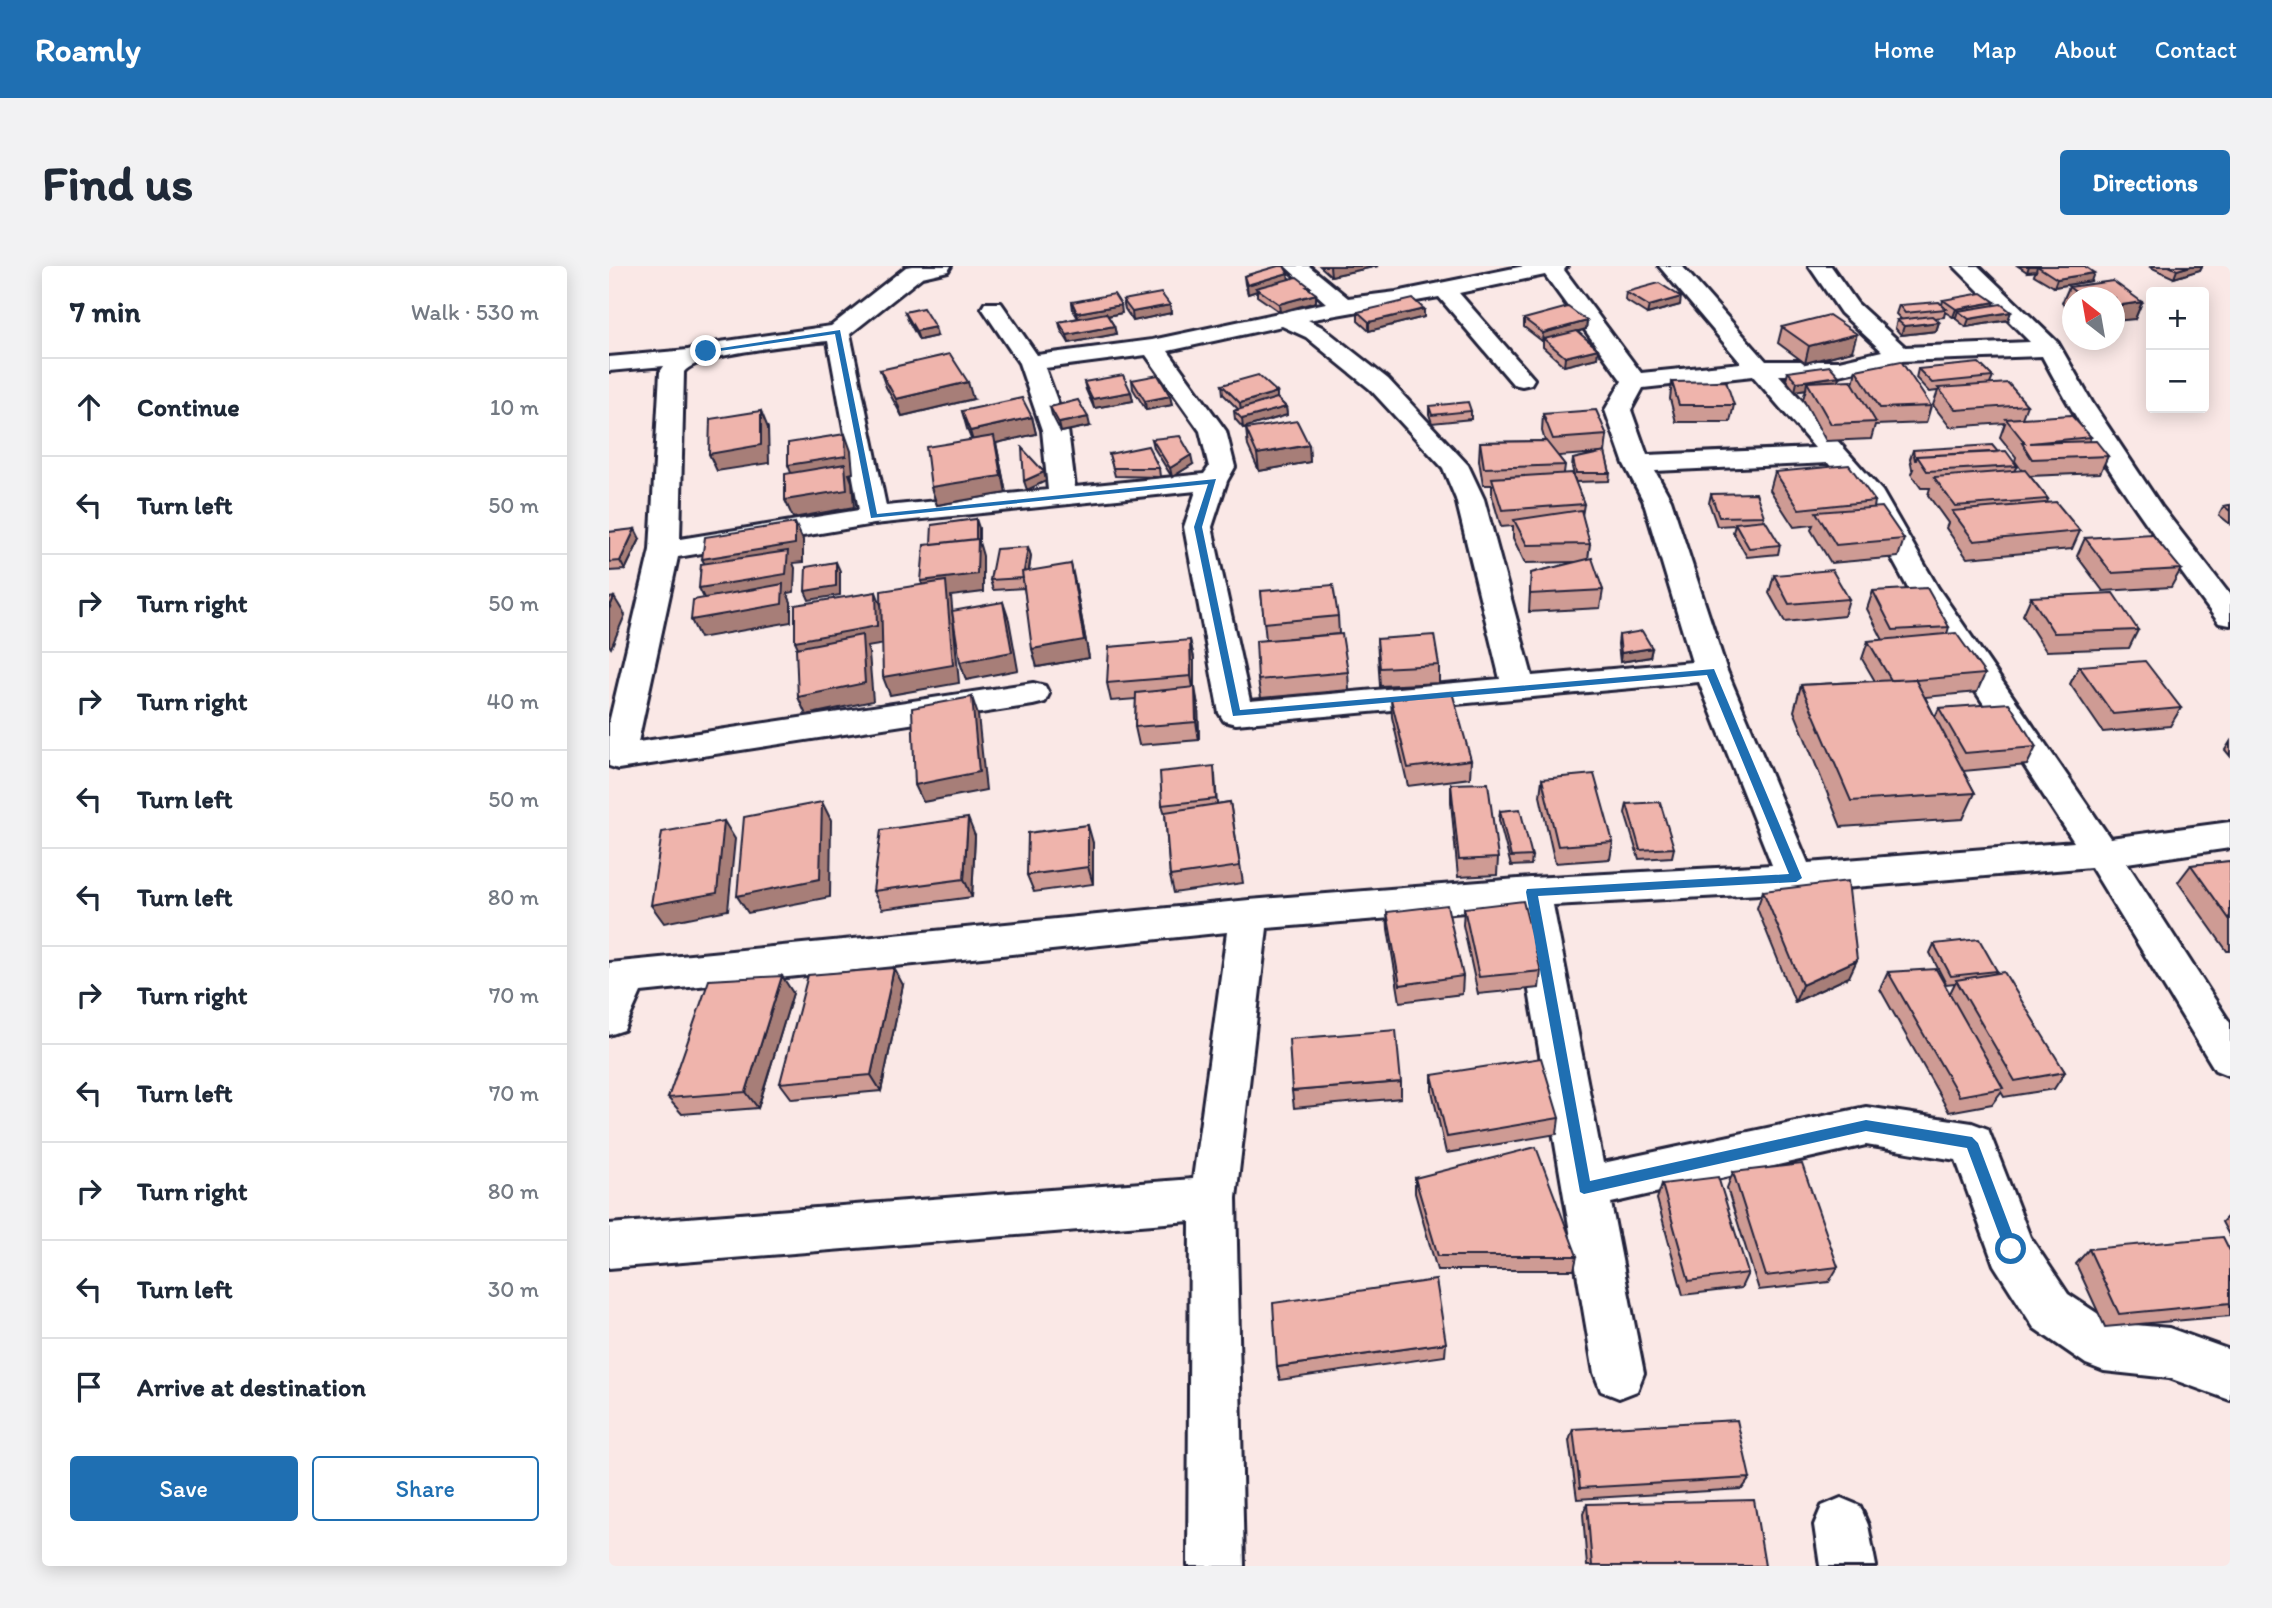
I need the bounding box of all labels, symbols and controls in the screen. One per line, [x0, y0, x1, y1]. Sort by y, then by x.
text: Roamly [35, 30, 141, 69]
text: Home [1874, 35, 1934, 64]
text: Map [1972, 35, 2016, 64]
text: About [2054, 35, 2117, 64]
text: Contact [2155, 35, 2237, 64]
button: Directions [2060, 150, 2230, 215]
text: Find us [42, 153, 193, 212]
north arrow [2062, 287, 2125, 350]
map controls [2146, 287, 2209, 413]
button: + [2146, 287, 2209, 350]
text: 7 min [70, 293, 141, 330]
text: Walk · 530 m [411, 298, 539, 326]
route end [690, 335, 721, 366]
button: − [2146, 350, 2209, 413]
icon: ahead [70, 388, 108, 426]
text: Continue [137, 391, 240, 423]
text: 10 m [490, 393, 539, 421]
icon: left [70, 486, 108, 524]
text: Turn left [137, 489, 233, 521]
text: 50 m [488, 491, 539, 519]
icon: right [70, 584, 108, 622]
text: Turn right [137, 587, 248, 619]
text: 50 m [488, 589, 539, 617]
icon: right [70, 682, 108, 720]
text: Turn right [137, 685, 248, 717]
text: 40 m [486, 687, 539, 715]
icon: left [70, 780, 108, 818]
text: Turn left [137, 783, 233, 815]
text: 50 m [488, 785, 539, 813]
icon: left [70, 878, 108, 916]
text: Turn left [137, 881, 233, 913]
text: 80 m [488, 883, 539, 911]
icon: right [70, 976, 108, 1014]
text: Turn right [137, 979, 248, 1011]
text: 70 m [489, 981, 539, 1009]
icon: left [70, 1074, 108, 1112]
text: Turn left [137, 1077, 233, 1109]
text: 70 m [489, 1079, 539, 1107]
icon: right [70, 1172, 108, 1210]
text: Turn right [137, 1175, 248, 1207]
text: 80 m [488, 1177, 539, 1205]
route start [1995, 1233, 2026, 1264]
icon: left [70, 1270, 108, 1308]
text: Turn left [137, 1273, 233, 1305]
text: 30 m [488, 1275, 539, 1303]
icon: arrive [70, 1368, 108, 1406]
text: Arrive at destination [137, 1371, 366, 1403]
button: Save [70, 1456, 298, 1521]
button: Share [312, 1456, 539, 1521]

